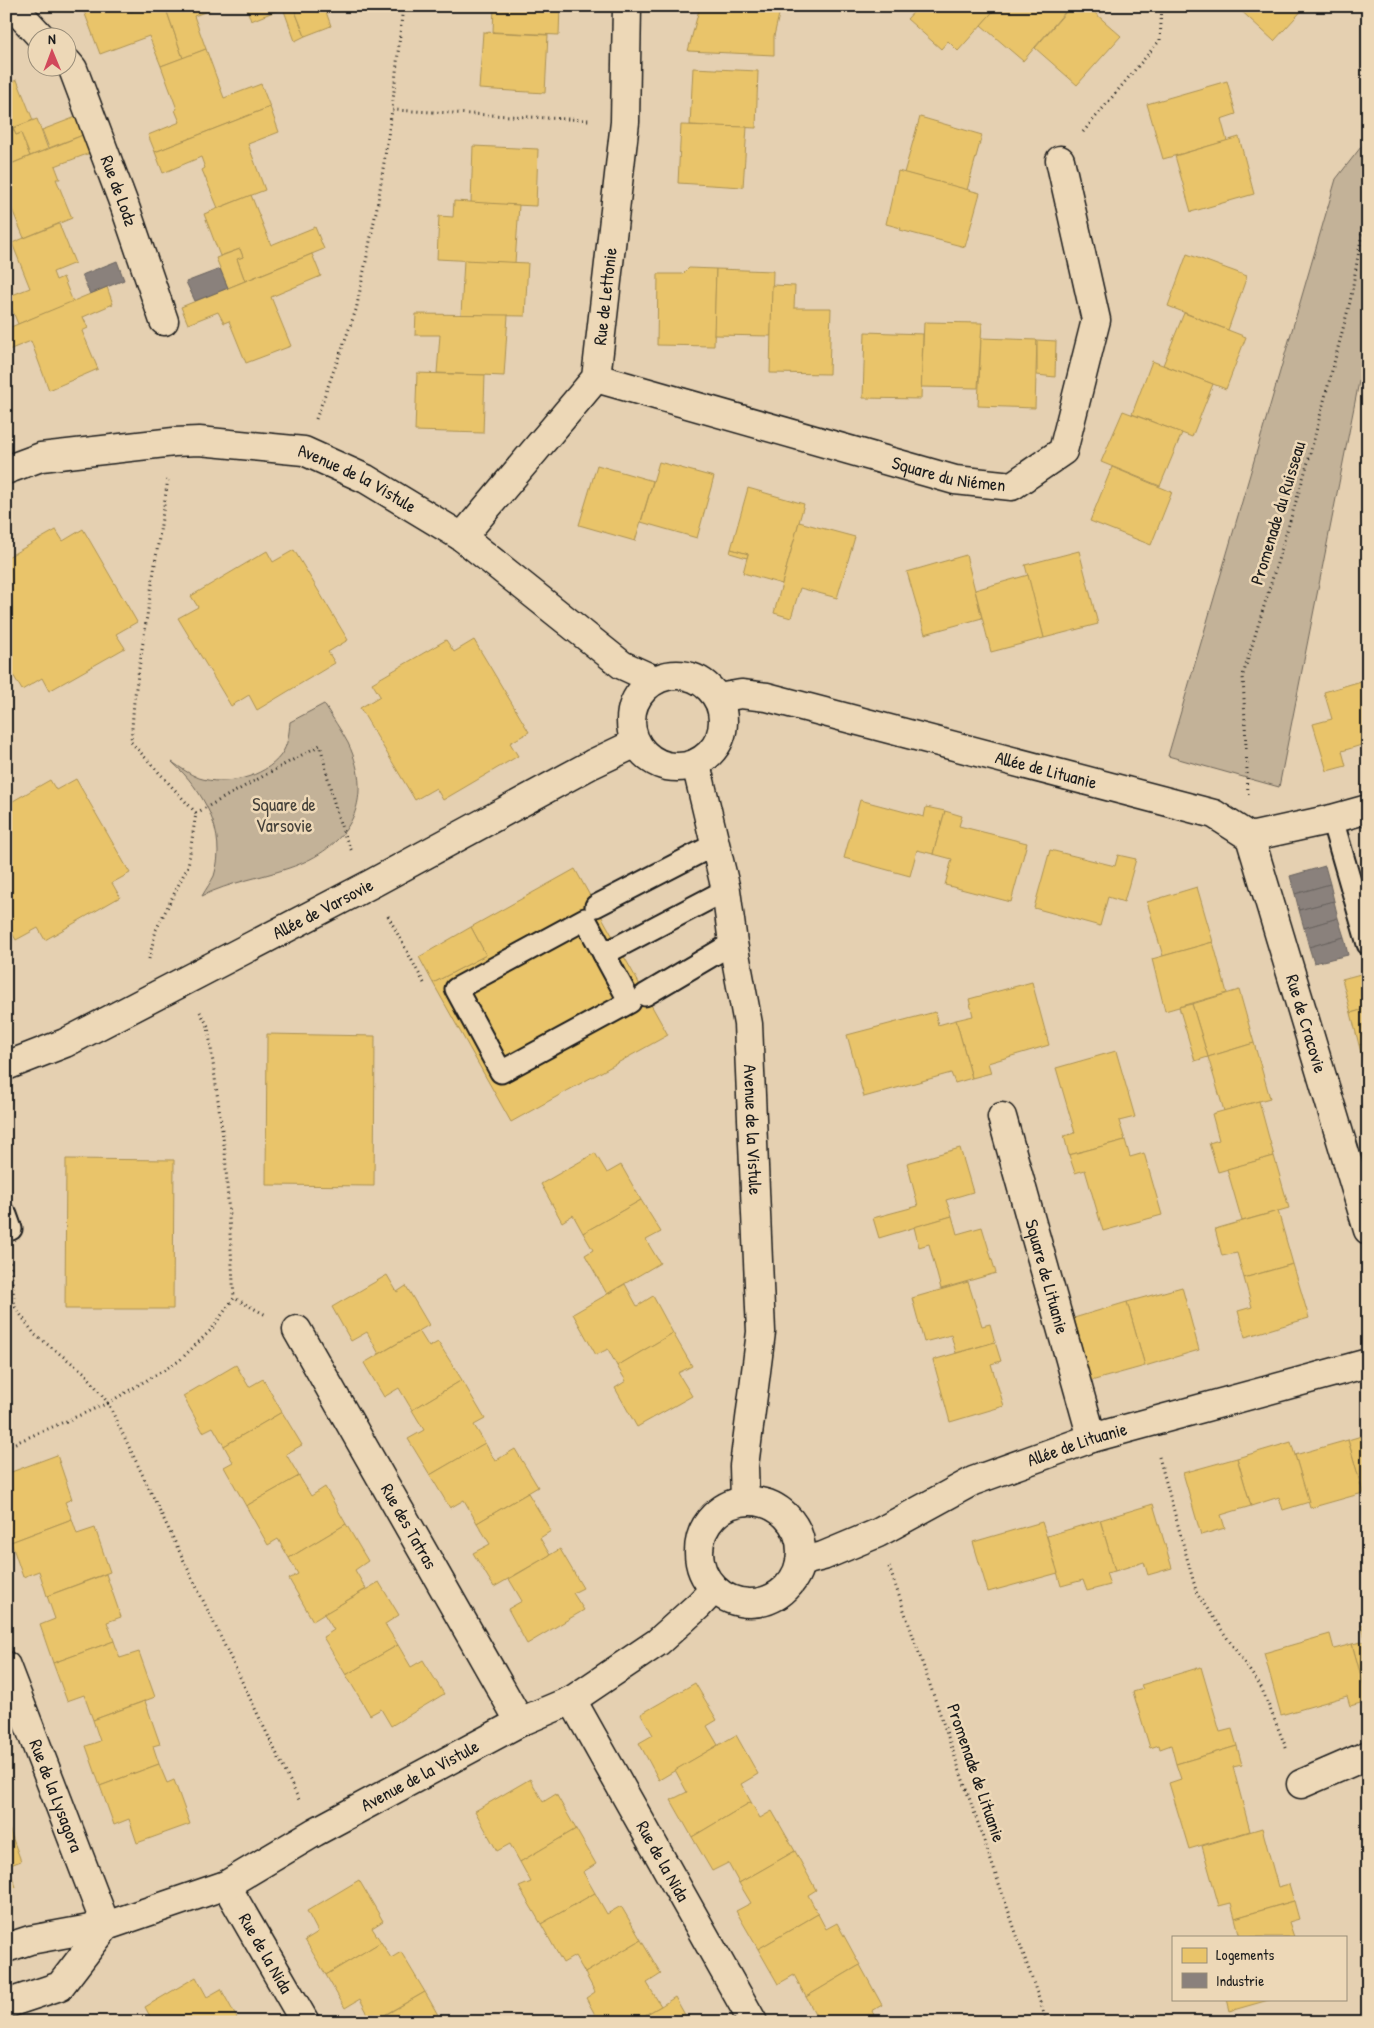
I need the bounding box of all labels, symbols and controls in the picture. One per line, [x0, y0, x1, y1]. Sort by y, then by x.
north arrow [28, 28, 78, 78]
text: N [48, 29, 56, 48]
street label: Rue de Lodz [95, 152, 144, 230]
street label: Rue de Lettonie [587, 246, 623, 346]
street label: Avenue de la Vistule [297, 437, 421, 519]
street label: Promenade du Ruisseau [1244, 438, 1311, 588]
street label: Square du Niémen [889, 450, 1007, 497]
street label: Allée de Lituanie [993, 744, 1100, 795]
park label: Square de Varsovie [252, 792, 316, 838]
street label: Allée de Varsovie [268, 872, 377, 945]
street label: Rue de Cracovie [1280, 971, 1333, 1076]
street label: Avenue de la Vistule [738, 1064, 768, 1195]
street label: Square de Lituanie [1019, 1216, 1075, 1337]
street label: Allée de Lituanie [1023, 1416, 1130, 1472]
street label: Rue des Tatras [375, 1479, 443, 1574]
street label: Promenade de Lituanie [941, 1700, 1012, 1845]
street label: Avenue de la Vistule [356, 1733, 483, 1817]
street label: Rue de la Lysagora [23, 1736, 89, 1855]
street label: Rue de la Nida [630, 1816, 696, 1906]
street label: Rue de la Nida [233, 1908, 299, 1998]
legend [1172, 1936, 1346, 2000]
text: Logements [1216, 1944, 1274, 1965]
text: Industrie [1216, 1970, 1264, 1991]

